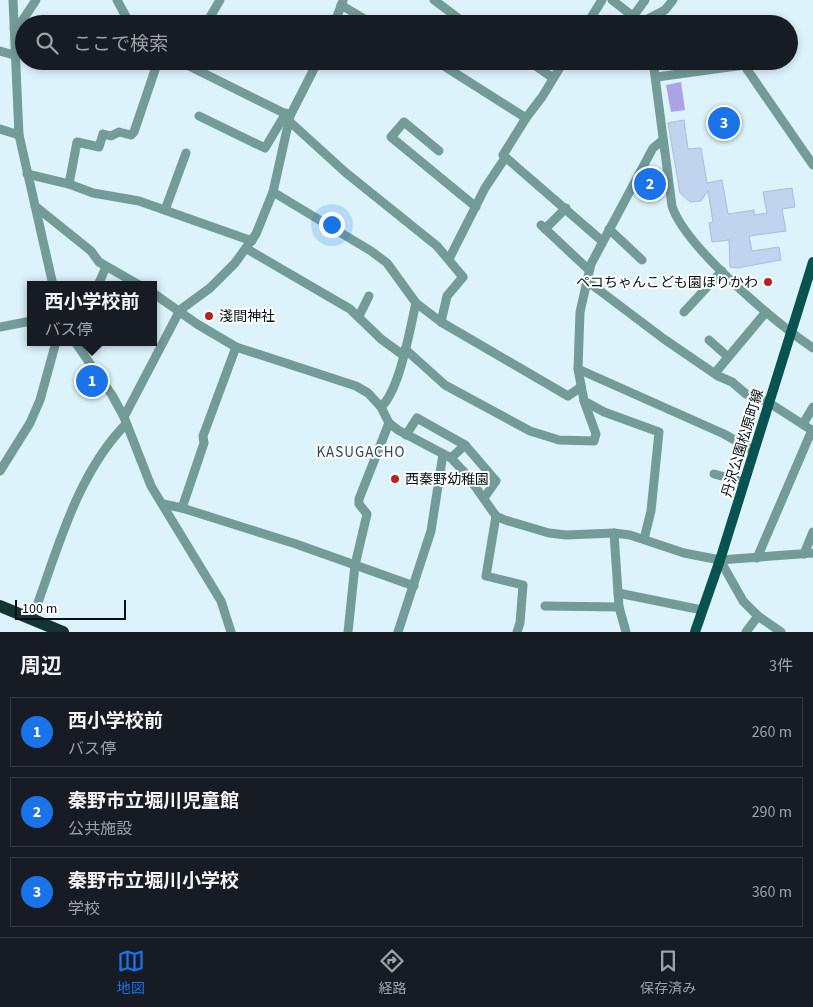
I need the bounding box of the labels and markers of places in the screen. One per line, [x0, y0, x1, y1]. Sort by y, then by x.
pin: 3 [708, 104, 740, 142]
pin: 2 [634, 165, 666, 203]
place label: ペコちゃんこども園ほりかわ [576, 273, 758, 293]
marker: ペコちゃんこども園ほりかわ [762, 276, 774, 288]
place label: 淺間神社 [219, 307, 275, 327]
marker: 淺間神社 [203, 310, 215, 322]
pin: 1 [76, 362, 108, 400]
place label: 西秦野幼稚園 [405, 470, 489, 490]
marker: 西秦野幼稚園 [389, 473, 401, 485]

